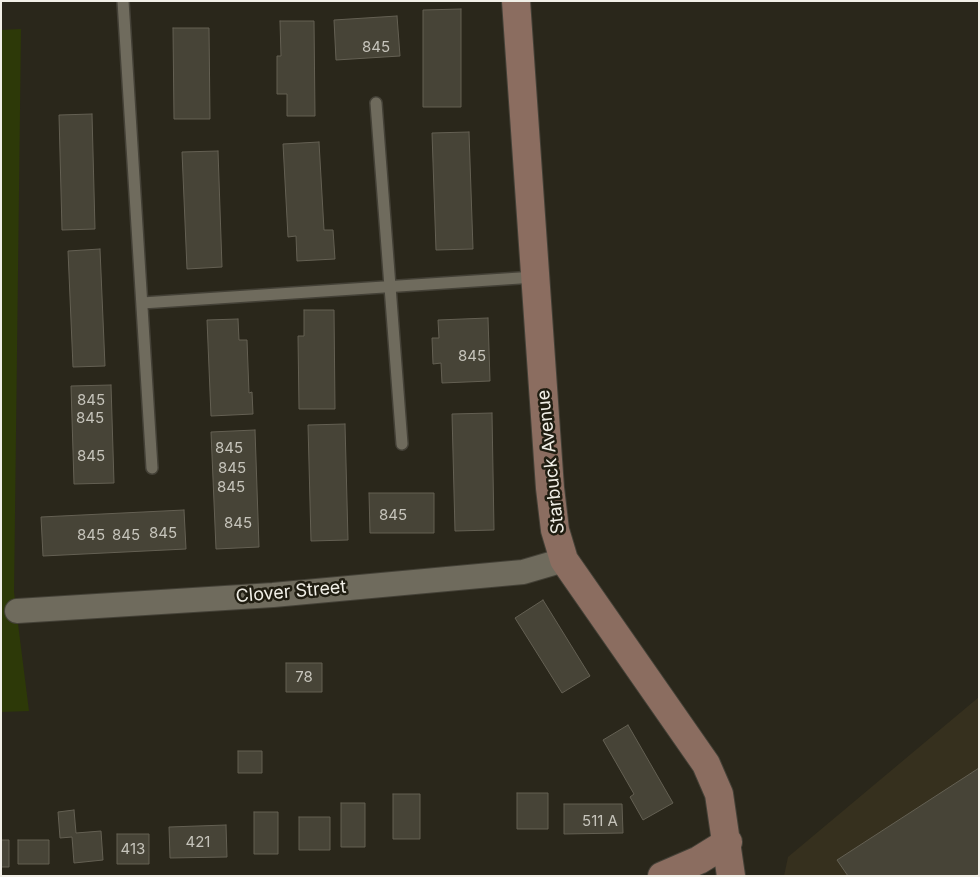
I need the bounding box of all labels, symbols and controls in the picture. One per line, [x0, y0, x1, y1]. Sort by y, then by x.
house number: 845 [362, 38, 390, 56]
house number: 845 [458, 347, 486, 365]
street label: Starbuck Avenue [533, 389, 569, 535]
house number: 845 [77, 391, 105, 409]
house number: 845 [76, 409, 104, 427]
house number: 845 [215, 439, 243, 457]
house number: 845 [77, 447, 105, 465]
house number: 845 [218, 459, 246, 477]
house number: 845 [217, 478, 245, 496]
house number: 845 [379, 506, 407, 524]
house number: 845 [224, 514, 252, 532]
house number: 845 [149, 524, 177, 542]
house number: 845 [77, 526, 105, 544]
house number: 845 [112, 526, 140, 544]
street label: Clover Street [235, 576, 347, 608]
house number: 78 [295, 668, 313, 686]
house number: 511 A [582, 812, 618, 830]
house number: 421 [186, 833, 210, 851]
house number: 413 [121, 840, 145, 858]

